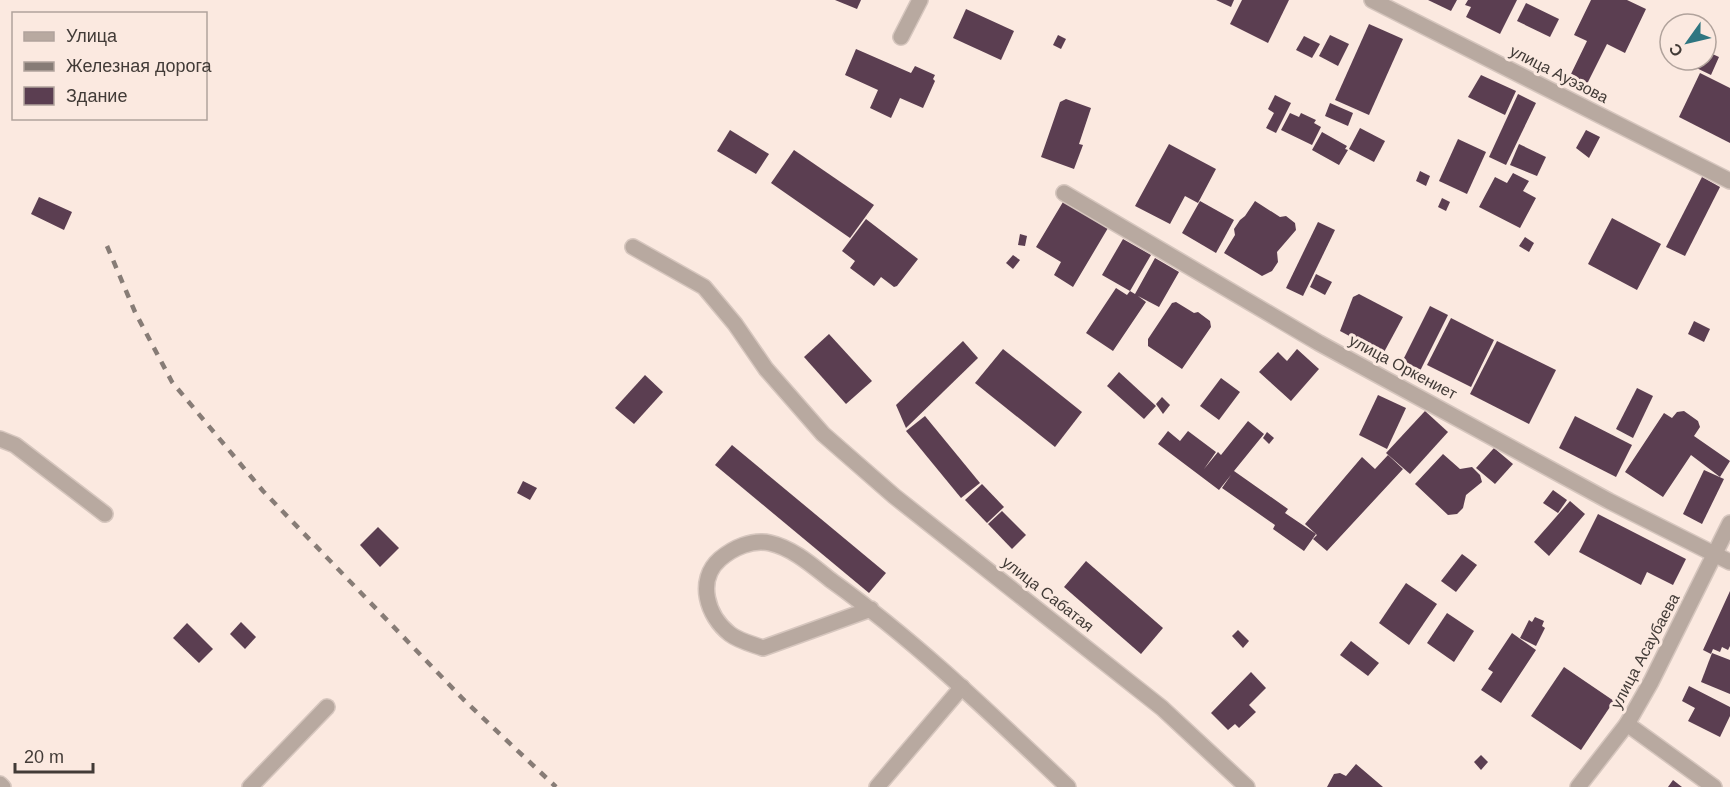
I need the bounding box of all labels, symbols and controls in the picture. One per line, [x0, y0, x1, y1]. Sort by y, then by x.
legend [12, 12, 207, 120]
north arrow [1658, 12, 1718, 72]
text: Улица [66, 26, 118, 46]
text: С [1665, 40, 1686, 60]
street label: улица Ауэзова [1507, 42, 1611, 106]
text: Железная дорога [66, 56, 213, 76]
text: Здание [66, 86, 127, 106]
street label: улица Оркениет [1346, 331, 1460, 403]
street label: улица Сабатая [999, 553, 1097, 635]
street label: улица Асаубаева [1607, 590, 1683, 711]
scale bar [15, 736, 93, 774]
text: 20 m [24, 747, 64, 767]

